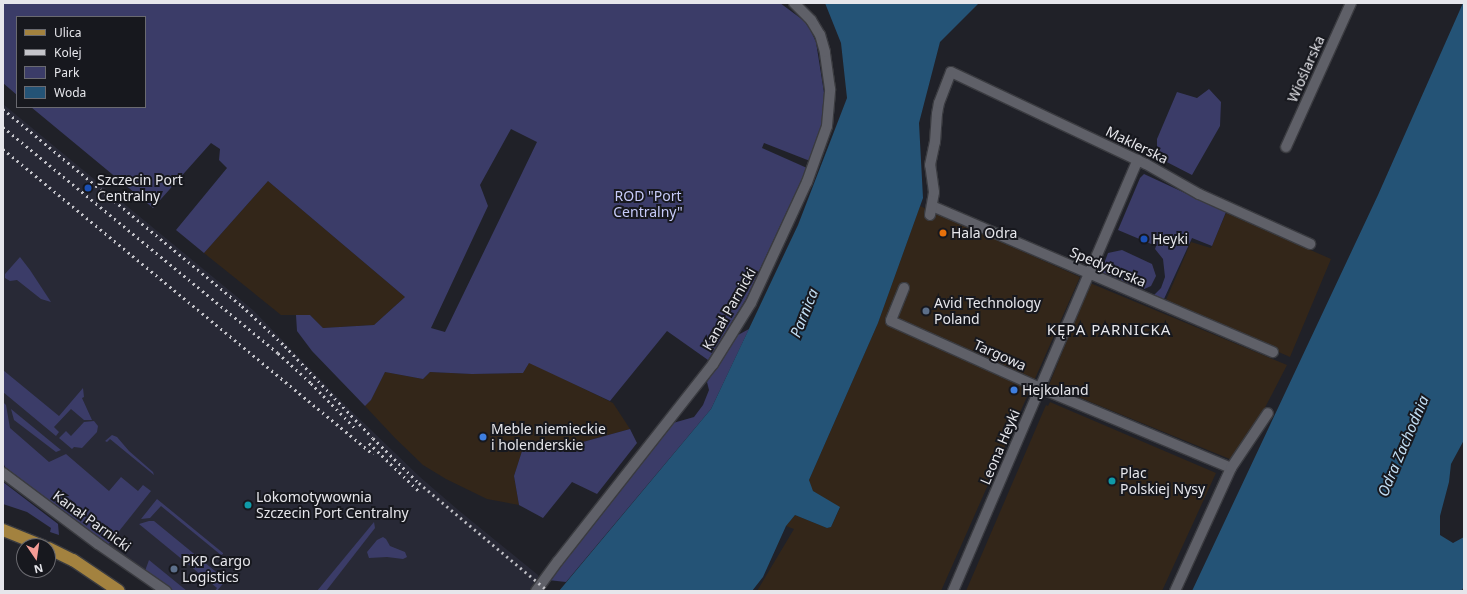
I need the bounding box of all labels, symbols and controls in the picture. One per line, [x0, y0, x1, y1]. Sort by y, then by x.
legend [16, 16, 146, 108]
text: Ulica [54, 24, 81, 41]
street label: Wioślarska [1284, 33, 1328, 105]
text: Kolej [54, 44, 82, 61]
text: Park [54, 64, 79, 81]
text: Woda [54, 84, 86, 101]
street label: Maklerska [1103, 123, 1171, 167]
place label: Szczecin Port Centralny [97, 172, 183, 204]
marker: Szczecin Port Centralny [82, 182, 94, 194]
park label: ROD "Port Centralny" [613, 188, 683, 220]
place label: Hala Odra [951, 225, 1017, 241]
marker: Hala Odra [938, 228, 948, 238]
place label: Heyki [1152, 231, 1188, 247]
marker: Heyki [1139, 234, 1149, 244]
street label: Spedytorska [1067, 243, 1149, 291]
street label: Kanał Parnicki [699, 265, 759, 353]
water label: Parnica [786, 286, 822, 340]
place label: Avid Technology Poland [934, 295, 1041, 328]
marker: Avid Technology Poland [921, 306, 931, 316]
district label: KĘPA PARNICKA [1047, 321, 1171, 339]
street label: Targowa [971, 336, 1029, 374]
place label: Hejkoland [1022, 382, 1089, 398]
marker: Hejkoland [1009, 385, 1019, 395]
water label: Odra Zachodnia [1374, 393, 1432, 499]
street label: Leona Heyki [977, 407, 1023, 487]
place label: Meble niemieckie i holenderskie [491, 421, 606, 454]
marker: Meble niemieckie i holenderskie [478, 432, 488, 442]
place label: Plac Polskiej Nysy [1120, 465, 1205, 498]
marker: Plac Polskiej Nysy [1107, 476, 1117, 486]
street label: Kanał Parnicki [50, 487, 134, 555]
place label: Lokomotywownia Szczecin Port Centralny [256, 489, 409, 522]
marker: Lokomotywownia Szczecin Port Centralny [243, 500, 253, 510]
north arrow [16, 538, 56, 578]
place label: PKP Cargo Logistics [182, 553, 251, 586]
text: N [33, 561, 45, 578]
marker: PKP Cargo Logistics [169, 564, 179, 574]

